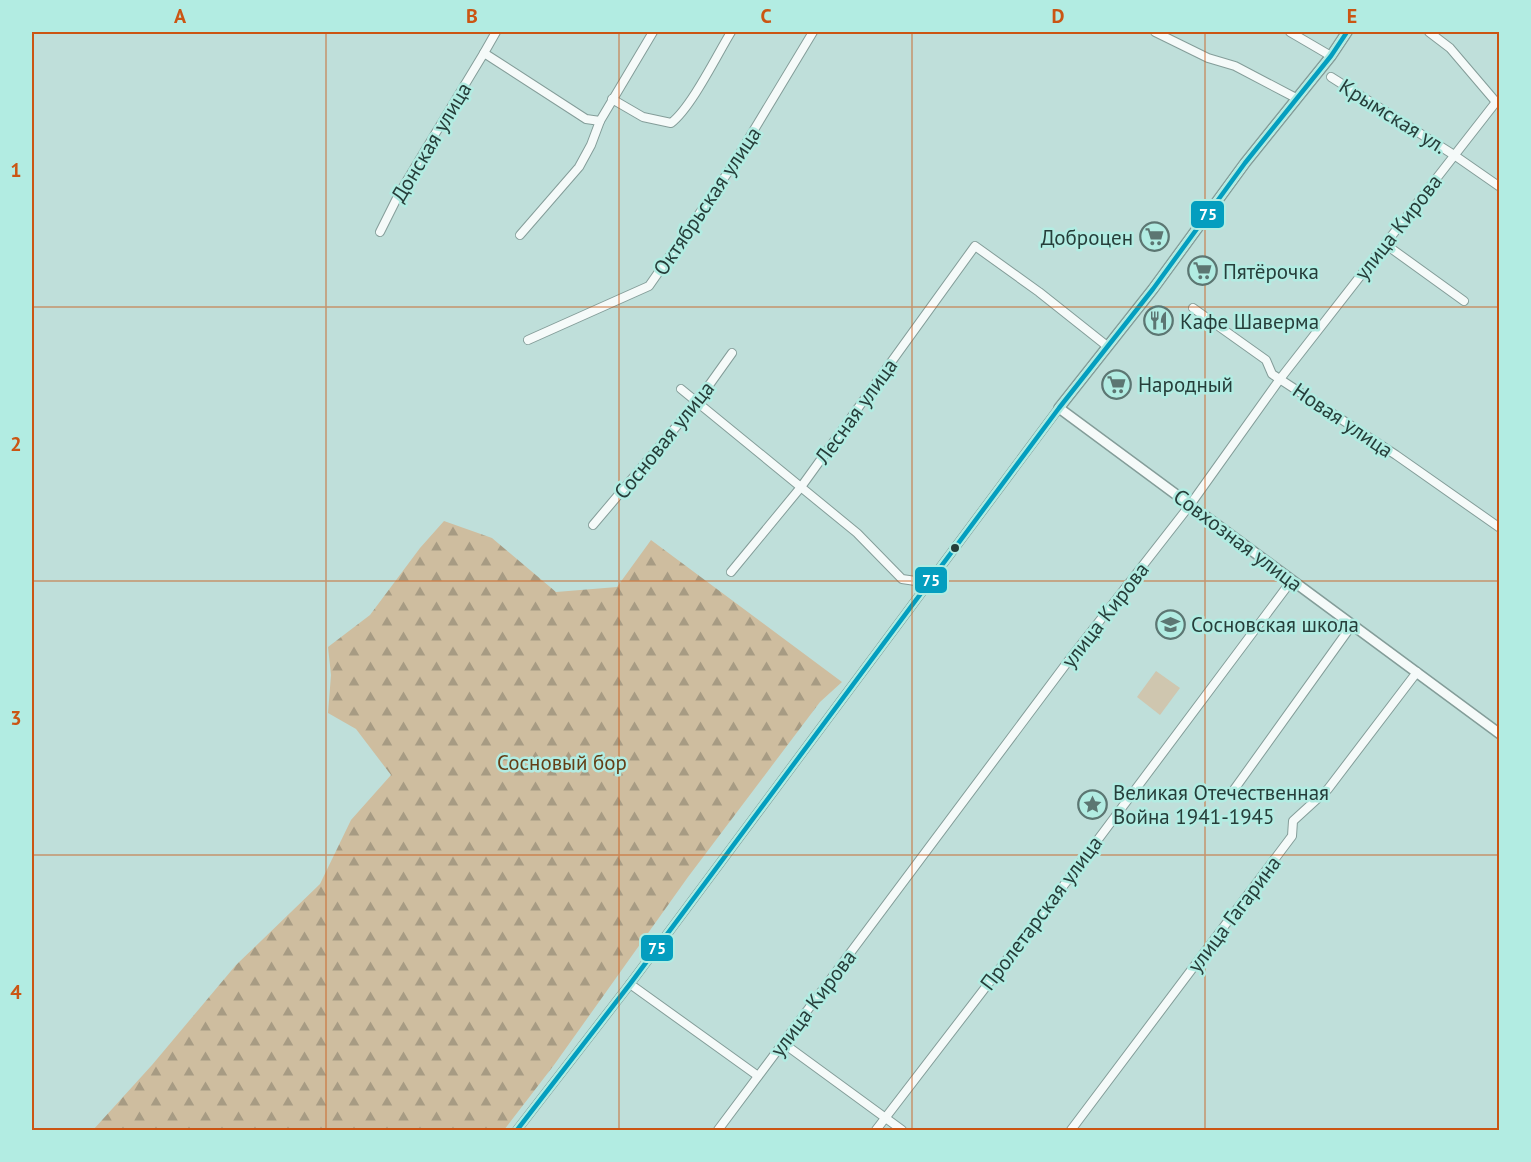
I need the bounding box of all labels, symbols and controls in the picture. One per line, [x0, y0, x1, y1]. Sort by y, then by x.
text: A [174, 3, 187, 29]
text: B [466, 3, 478, 29]
text: C [760, 3, 772, 29]
text: D [1052, 3, 1065, 29]
text: E [1347, 3, 1357, 29]
street label: Крымская ул. [1334, 72, 1452, 160]
street label: Донская улица [385, 77, 477, 207]
street label: Октябрьская улица [647, 121, 767, 281]
text: 1 [10, 157, 22, 183]
street label: улица Кирова [1348, 169, 1448, 285]
line badge: 75 [1190, 200, 1225, 229]
text: 75 [1199, 204, 1217, 224]
supermarket icon: Доброцен [1138, 221, 1170, 253]
place label: Доброцен [1041, 224, 1133, 251]
supermarket icon: Пятёрочка [1186, 255, 1218, 287]
place label: Пятёрочка [1223, 258, 1319, 285]
restaurant icon: Кафе Шаверма [1143, 305, 1175, 337]
place label: Кафе Шаверма [1180, 308, 1319, 335]
street label: Лесная улица [808, 353, 903, 470]
supermarket icon: Народный [1101, 368, 1133, 400]
place label: Народный [1138, 371, 1233, 398]
street label: Сосновая улица [608, 375, 720, 505]
street label: Новая улица [1288, 377, 1398, 463]
text: 2 [10, 431, 22, 457]
street label: Совхозная улица [1168, 483, 1308, 597]
unlabelled marker [949, 542, 961, 554]
street label: улица Кирова [1055, 557, 1155, 673]
line badge: 75 [914, 566, 948, 594]
text: 75 [922, 570, 940, 590]
school or university icon: Сосновская школа [1154, 608, 1186, 640]
place label: Сосновская школа [1191, 611, 1359, 638]
text: 3 [10, 705, 22, 731]
park label: Сосновый бор [497, 749, 627, 776]
place label: Великая Отечественная Война 1941-1945 [1113, 779, 1329, 830]
place icon: Великая Отечественная Война 1941-1945 [1076, 788, 1108, 820]
street label: Пролетарская улица [974, 830, 1108, 996]
street label: улица Гагарина [1181, 850, 1287, 978]
line badge: 75 [640, 934, 674, 962]
text: 75 [648, 938, 666, 958]
street label: улица Кирова [764, 944, 862, 1062]
text: 4 [10, 979, 22, 1005]

